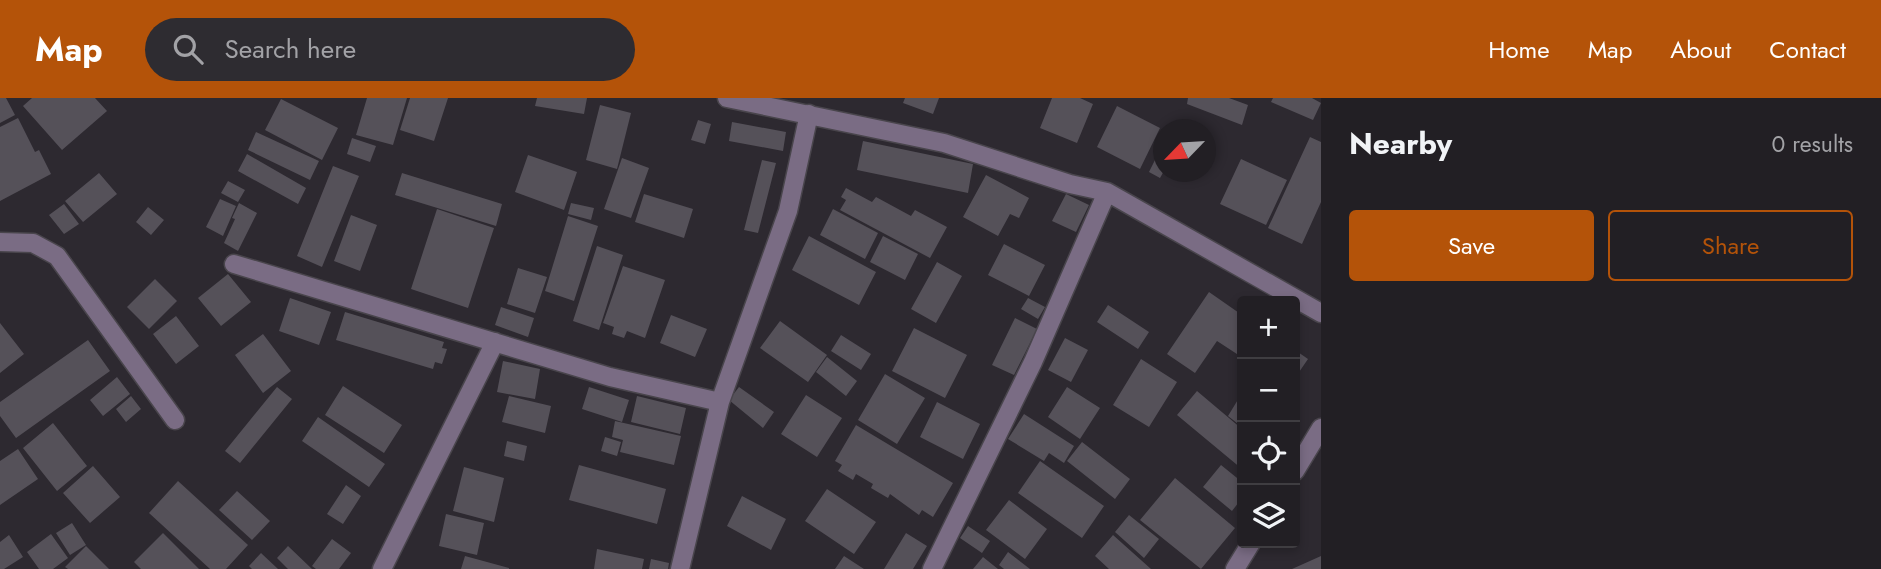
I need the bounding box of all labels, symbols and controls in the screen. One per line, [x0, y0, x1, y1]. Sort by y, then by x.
search box [145, 18, 635, 81]
text: Map [35, 26, 103, 73]
icon: search [169, 30, 207, 68]
text: Search here [225, 30, 356, 68]
text: Home [1488, 32, 1550, 67]
text: Map [1588, 32, 1632, 67]
text: About [1670, 32, 1731, 67]
text: Contact [1769, 32, 1846, 67]
north arrow [1153, 119, 1216, 182]
text: Nearby [1349, 122, 1452, 165]
text: 0 results [1771, 127, 1853, 161]
button: Save [1349, 210, 1594, 281]
button: Share [1608, 210, 1853, 281]
map controls [1237, 296, 1300, 548]
button: + [1237, 296, 1300, 359]
button: − [1237, 359, 1300, 422]
button: locate [1237, 422, 1300, 485]
button: layers [1237, 485, 1300, 548]

